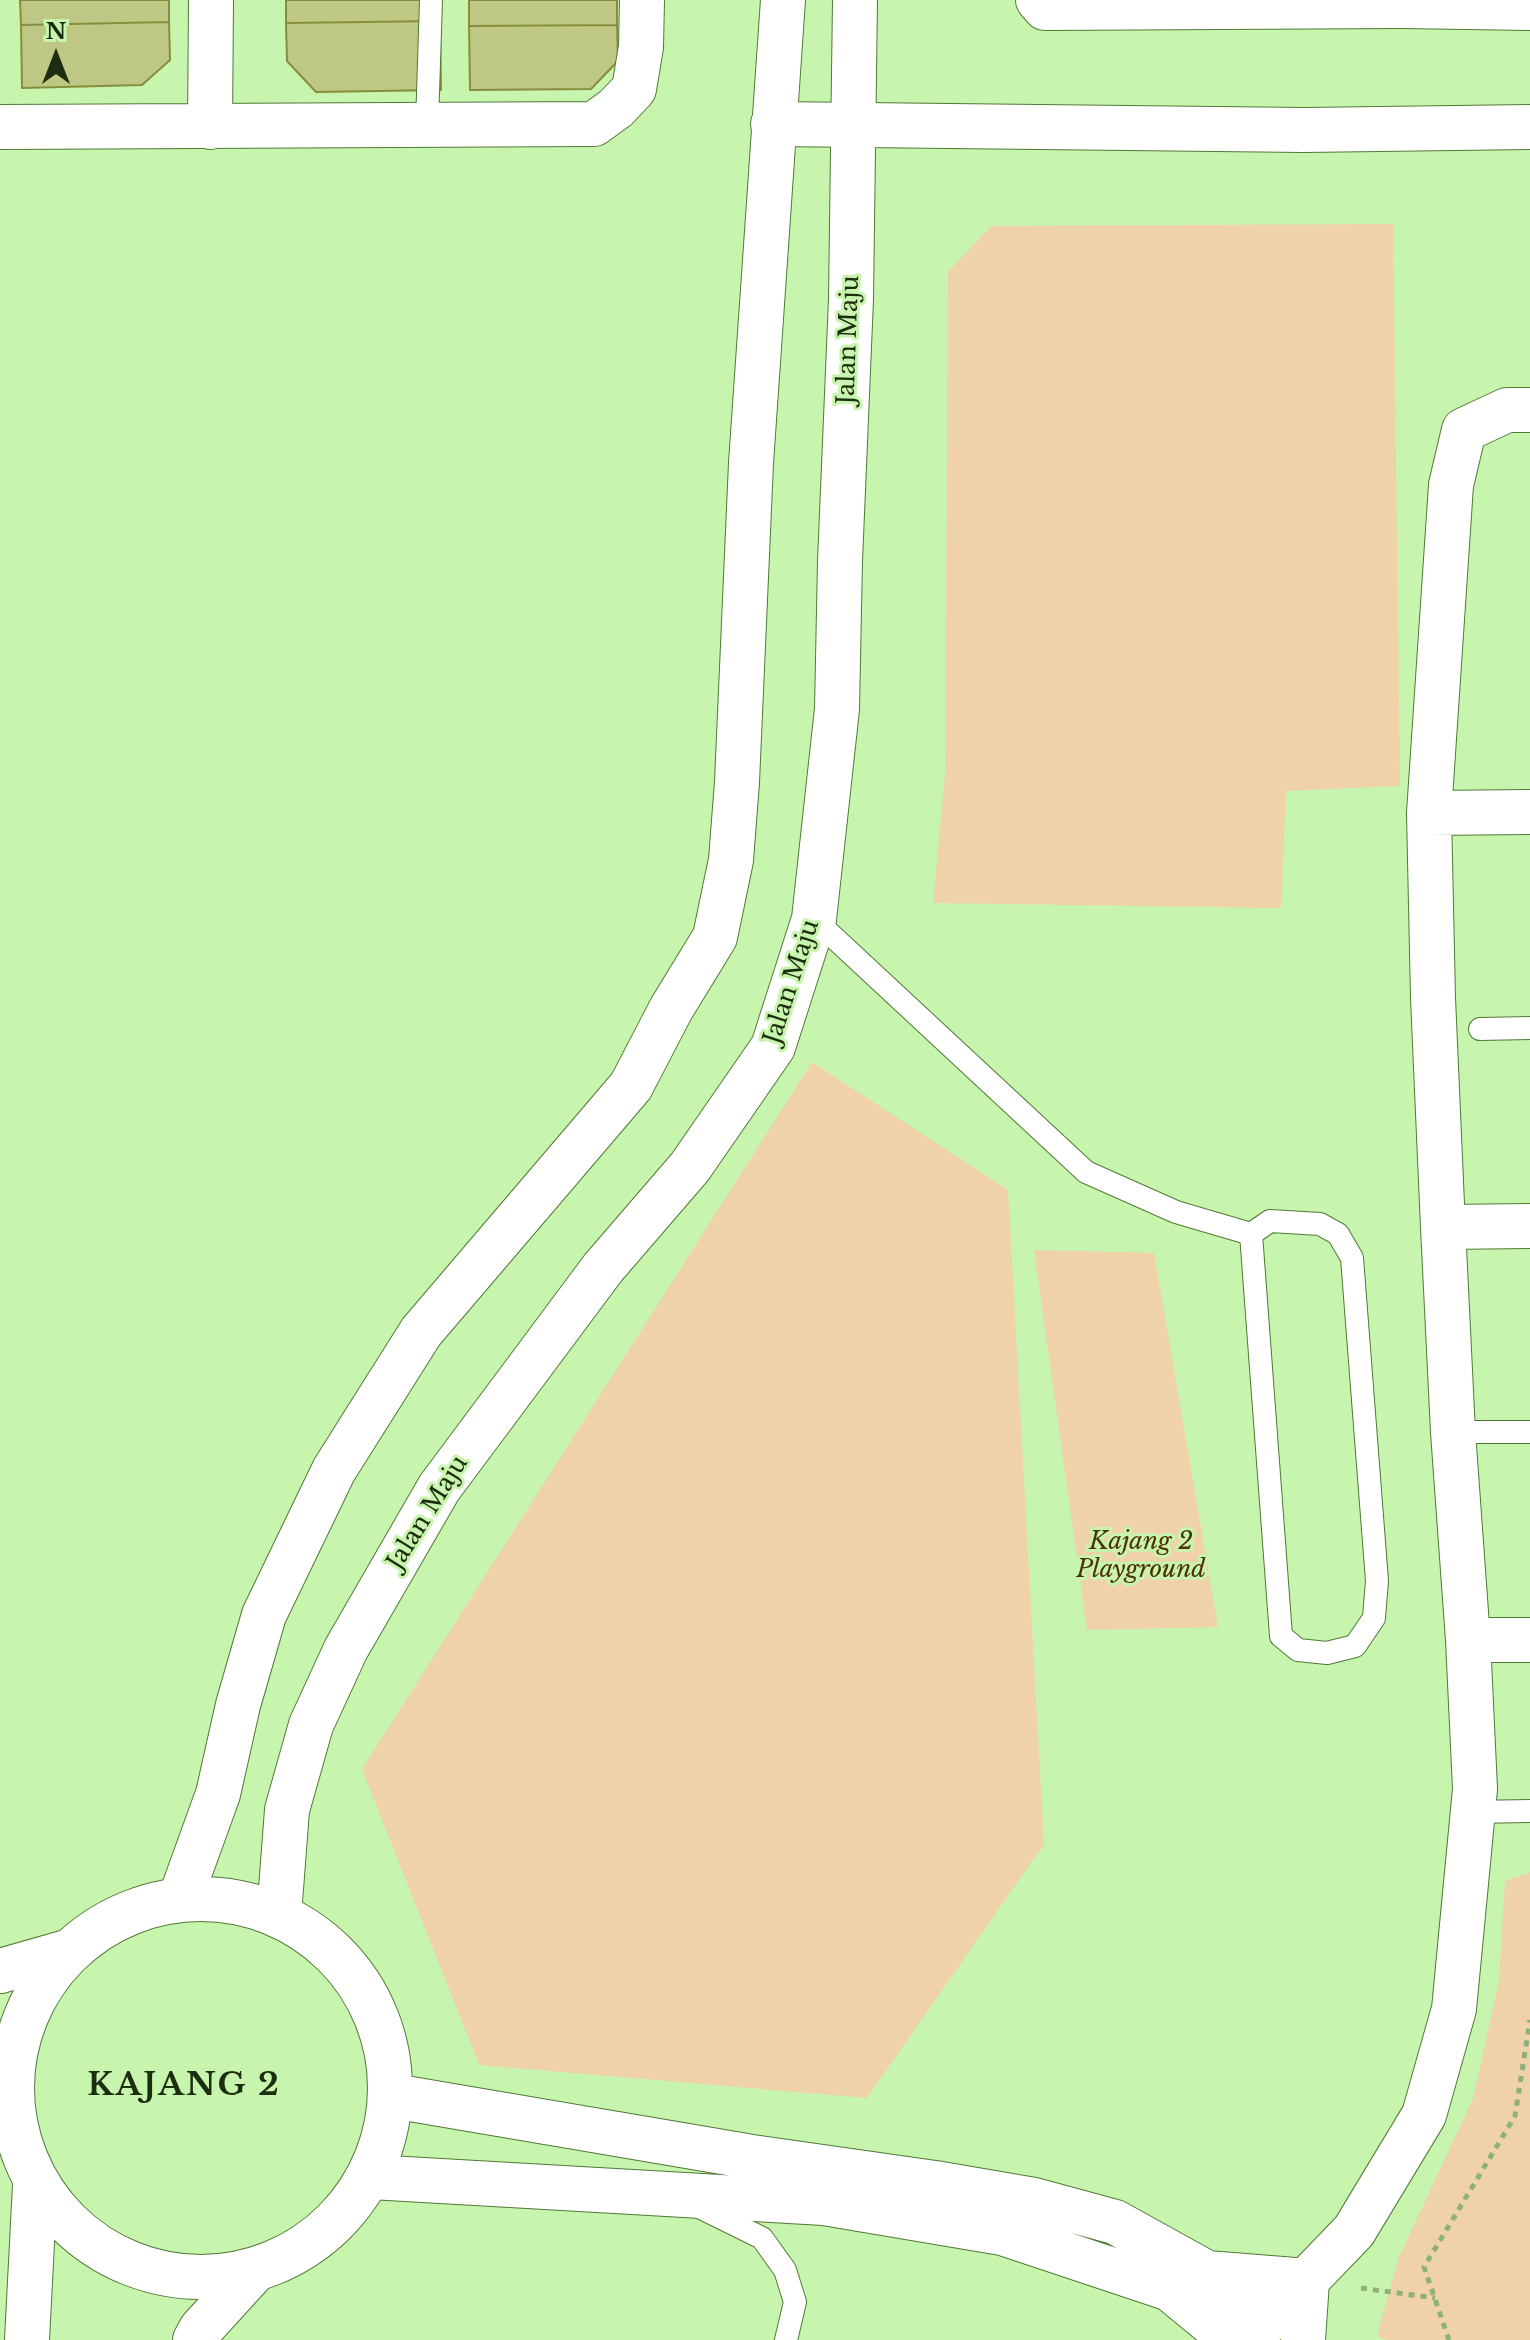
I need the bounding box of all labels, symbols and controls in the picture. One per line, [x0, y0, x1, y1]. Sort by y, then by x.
north arrow [16, 16, 96, 96]
text: N [46, 18, 66, 45]
street label: Jalan Maju [832, 275, 866, 405]
street label: Jalan Maju [758, 916, 826, 1048]
street label: Jalan Maju [382, 1451, 474, 1575]
park label: Kajang 2 Playground [1076, 1528, 1206, 1584]
district label: KAJANG 2 [87, 2067, 281, 2105]

